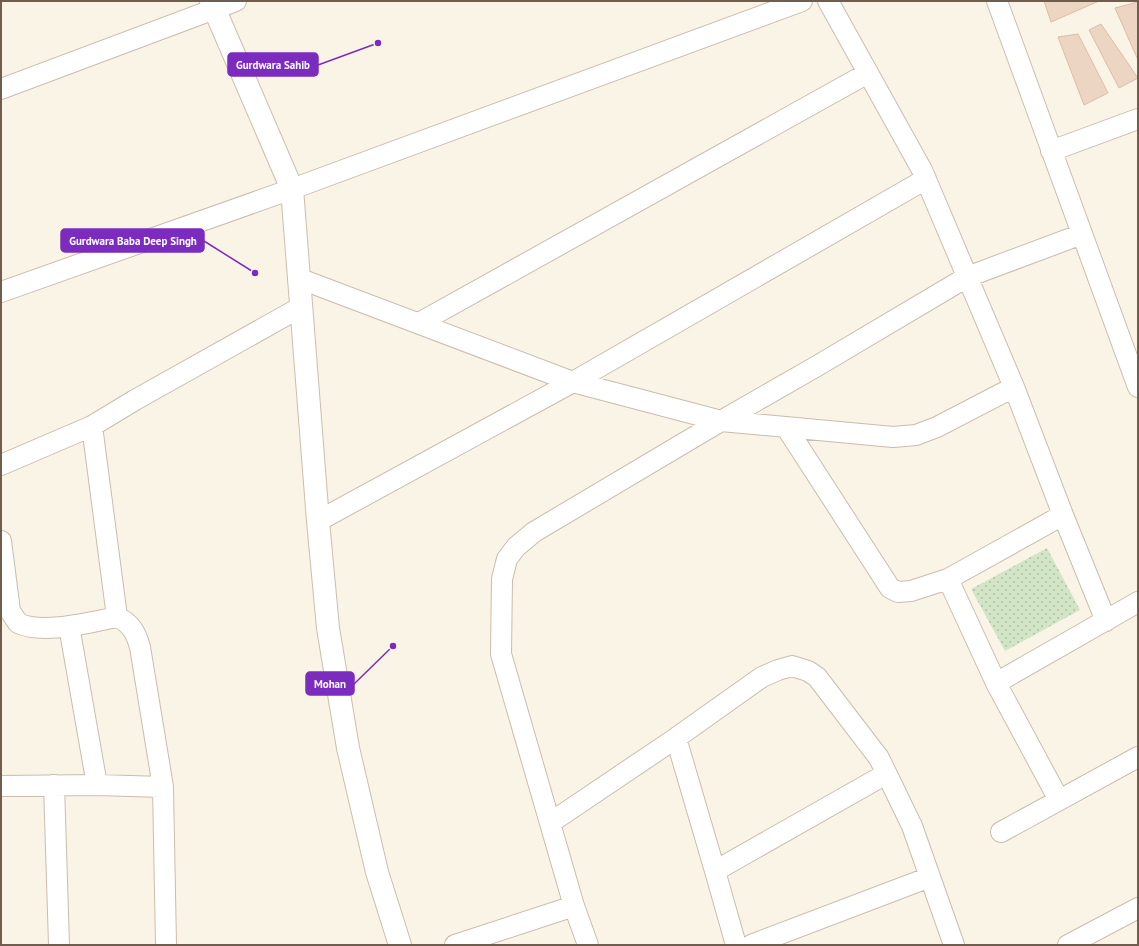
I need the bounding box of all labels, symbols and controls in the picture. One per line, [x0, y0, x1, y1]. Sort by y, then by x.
callout: Gurdwara Sahib [228, 53, 318, 76]
text: Gurdwara Sahib [236, 58, 310, 72]
callout: Gurdwara Baba Deep Singh [61, 229, 204, 252]
text: Gurdwara Baba Deep Singh [69, 234, 197, 248]
callout: Mohan [306, 672, 354, 695]
text: Mohan [314, 677, 346, 691]

